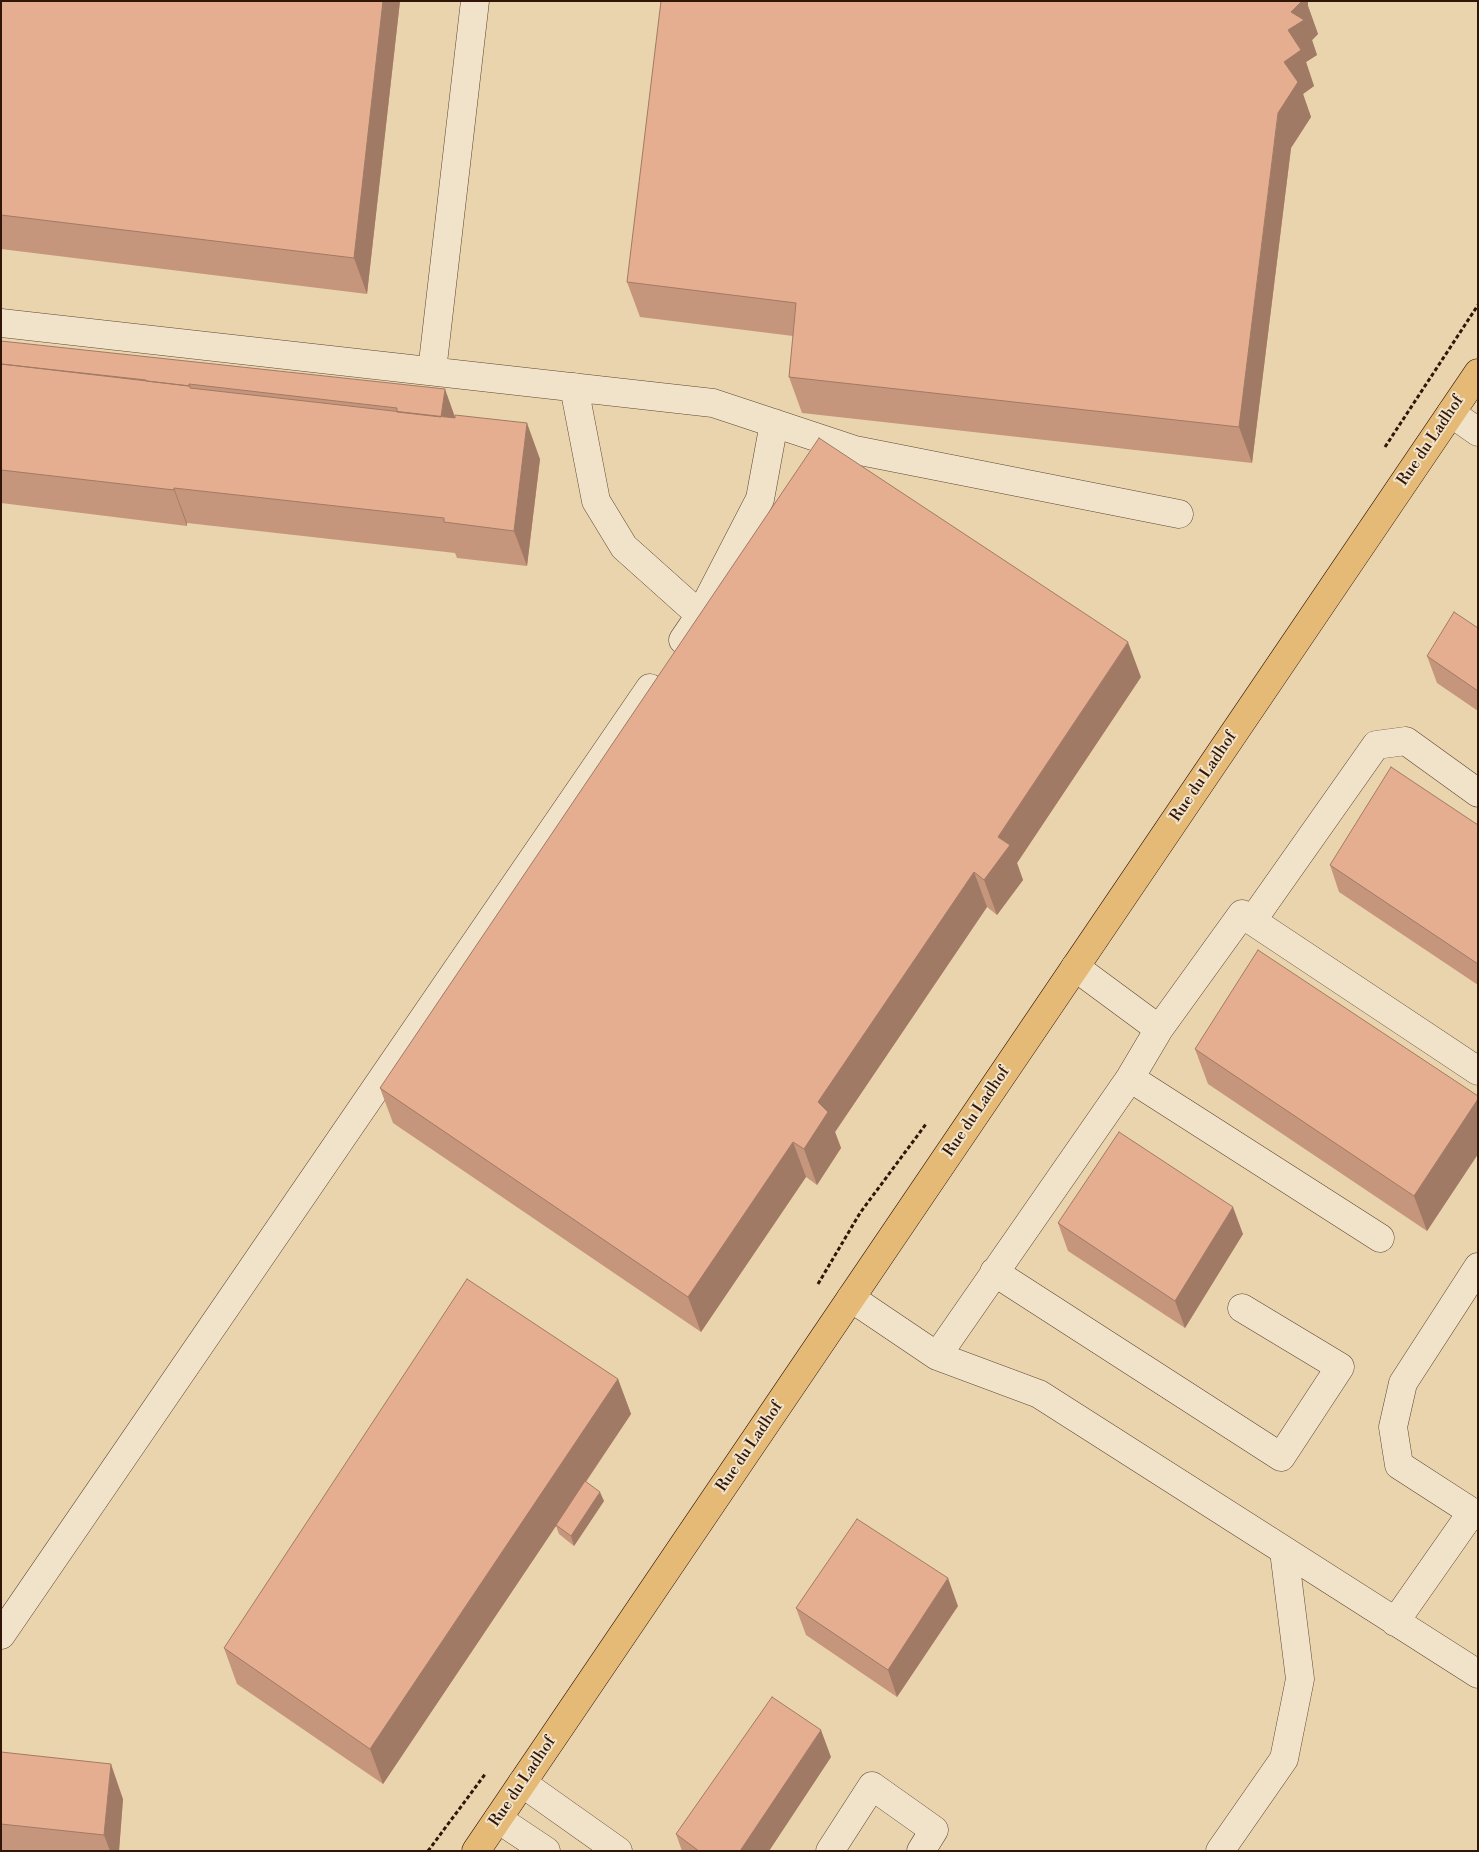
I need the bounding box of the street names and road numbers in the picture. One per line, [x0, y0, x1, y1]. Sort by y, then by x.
street label: Rue du Ladhof [1394, 392, 1468, 490]
street label: Rue du Ladhof [1167, 728, 1241, 826]
street label: Rue du Ladhof [940, 1063, 1014, 1161]
street label: Rue du Ladhof [713, 1398, 787, 1496]
street label: Rue du Ladhof [486, 1733, 560, 1831]

